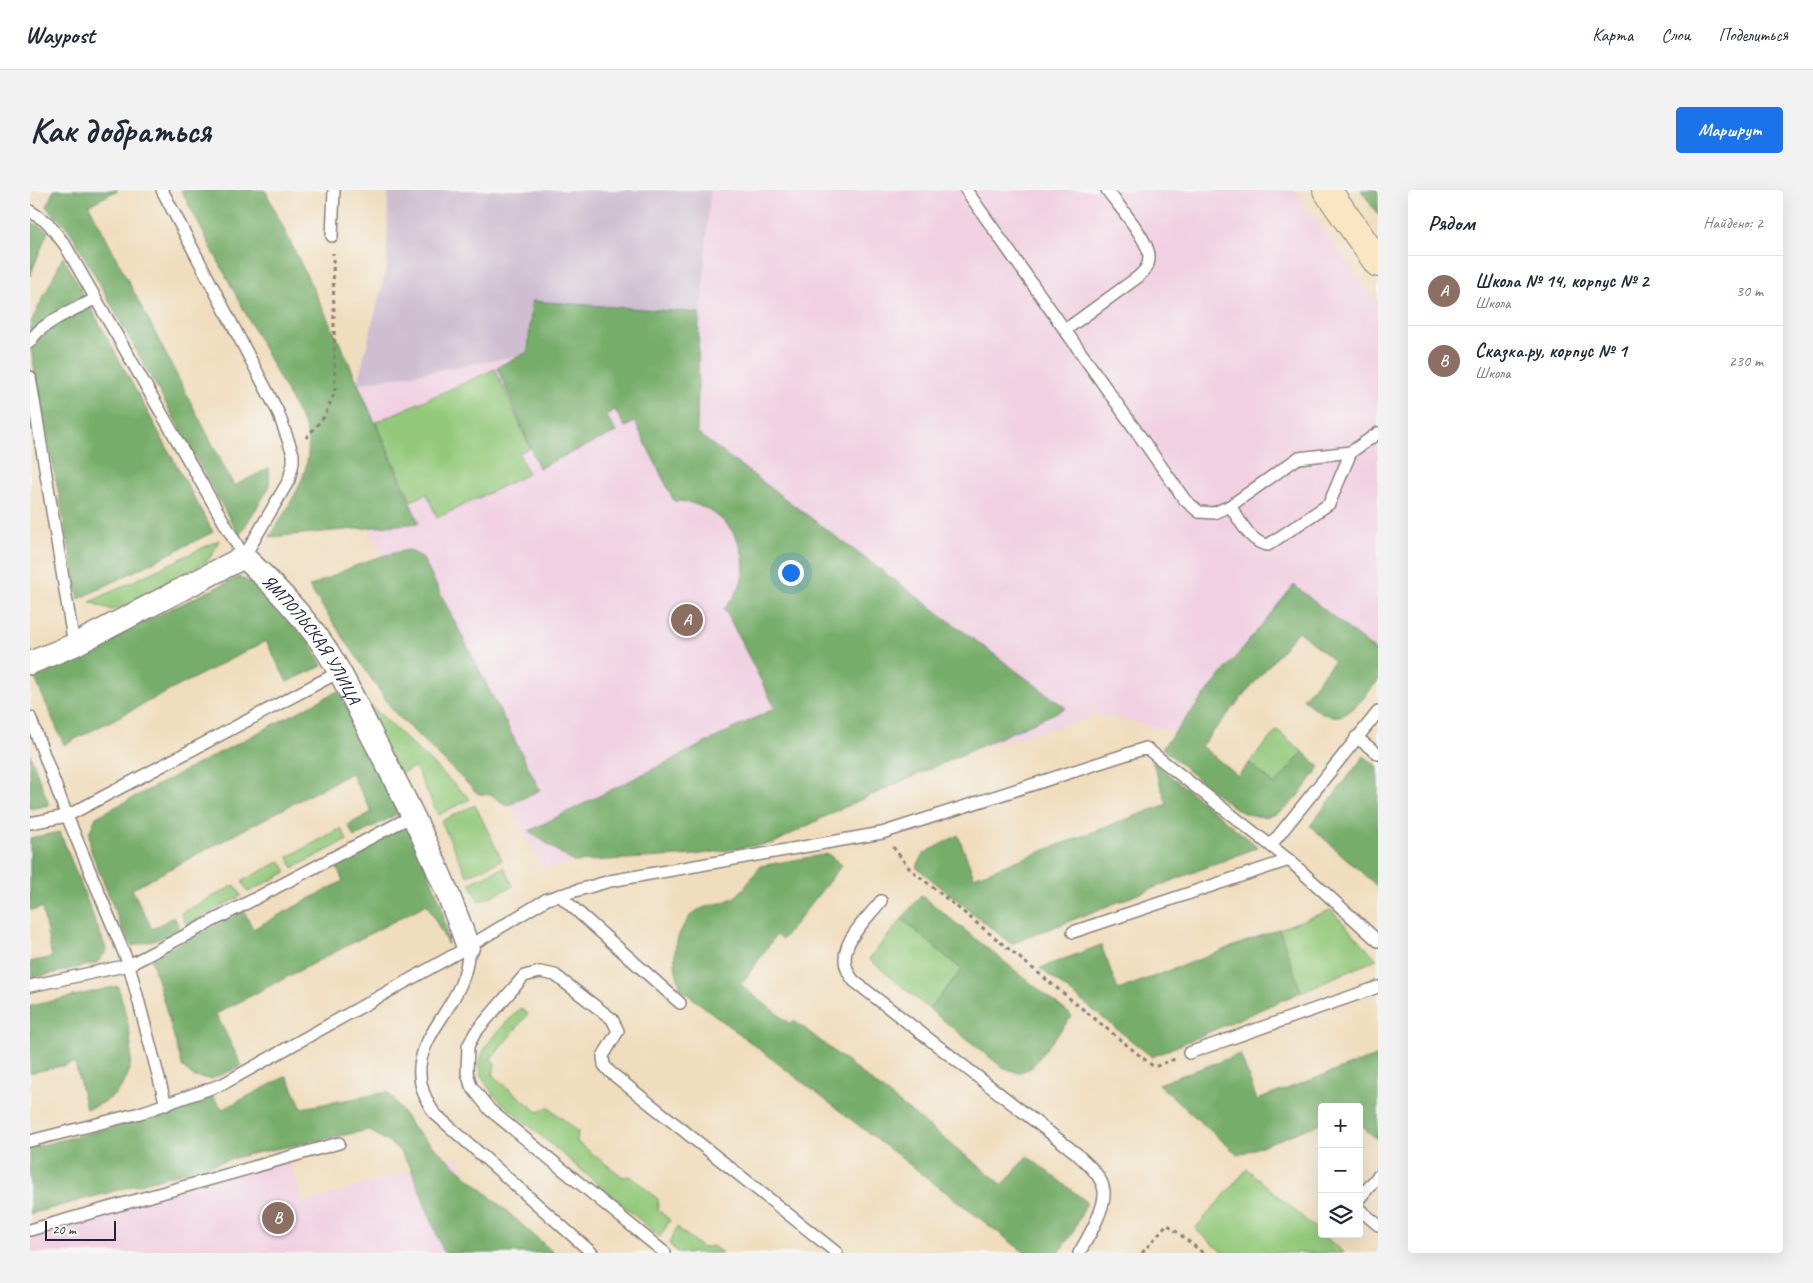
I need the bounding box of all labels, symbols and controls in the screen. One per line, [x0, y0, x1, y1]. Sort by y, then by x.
text: Waypost [25, 20, 95, 50]
text: Карта [1592, 24, 1633, 46]
text: Слои [1661, 24, 1690, 46]
text: Поделиться [1718, 24, 1788, 46]
button: Маршрут [1676, 107, 1783, 153]
text: Как добраться [30, 108, 211, 153]
text: Рядом [1428, 210, 1475, 236]
text: Найдено: 2 [1703, 213, 1763, 233]
text: Школа № 14, корпус № 2 [1475, 269, 1649, 293]
text: A [1440, 281, 1448, 301]
text: 30 m [1736, 281, 1763, 301]
text: Школа [1475, 293, 1510, 313]
text: Сказка.ру, корпус № 1 [1475, 339, 1627, 363]
text: B [1440, 351, 1448, 371]
text: 230 m [1729, 351, 1763, 371]
text: Школа [1475, 363, 1510, 383]
your location [778, 560, 804, 586]
street label: ЯМПОЛЬСКАЯ УЛИЦА [258, 570, 366, 708]
pin: A [671, 601, 703, 639]
map controls [1318, 1103, 1363, 1238]
button: + [1318, 1103, 1363, 1148]
button: − [1318, 1148, 1363, 1193]
button: layers [1318, 1193, 1363, 1238]
pin: B [262, 1199, 294, 1237]
scale bar [45, 1218, 116, 1241]
text: 20 m [52, 1221, 76, 1238]

